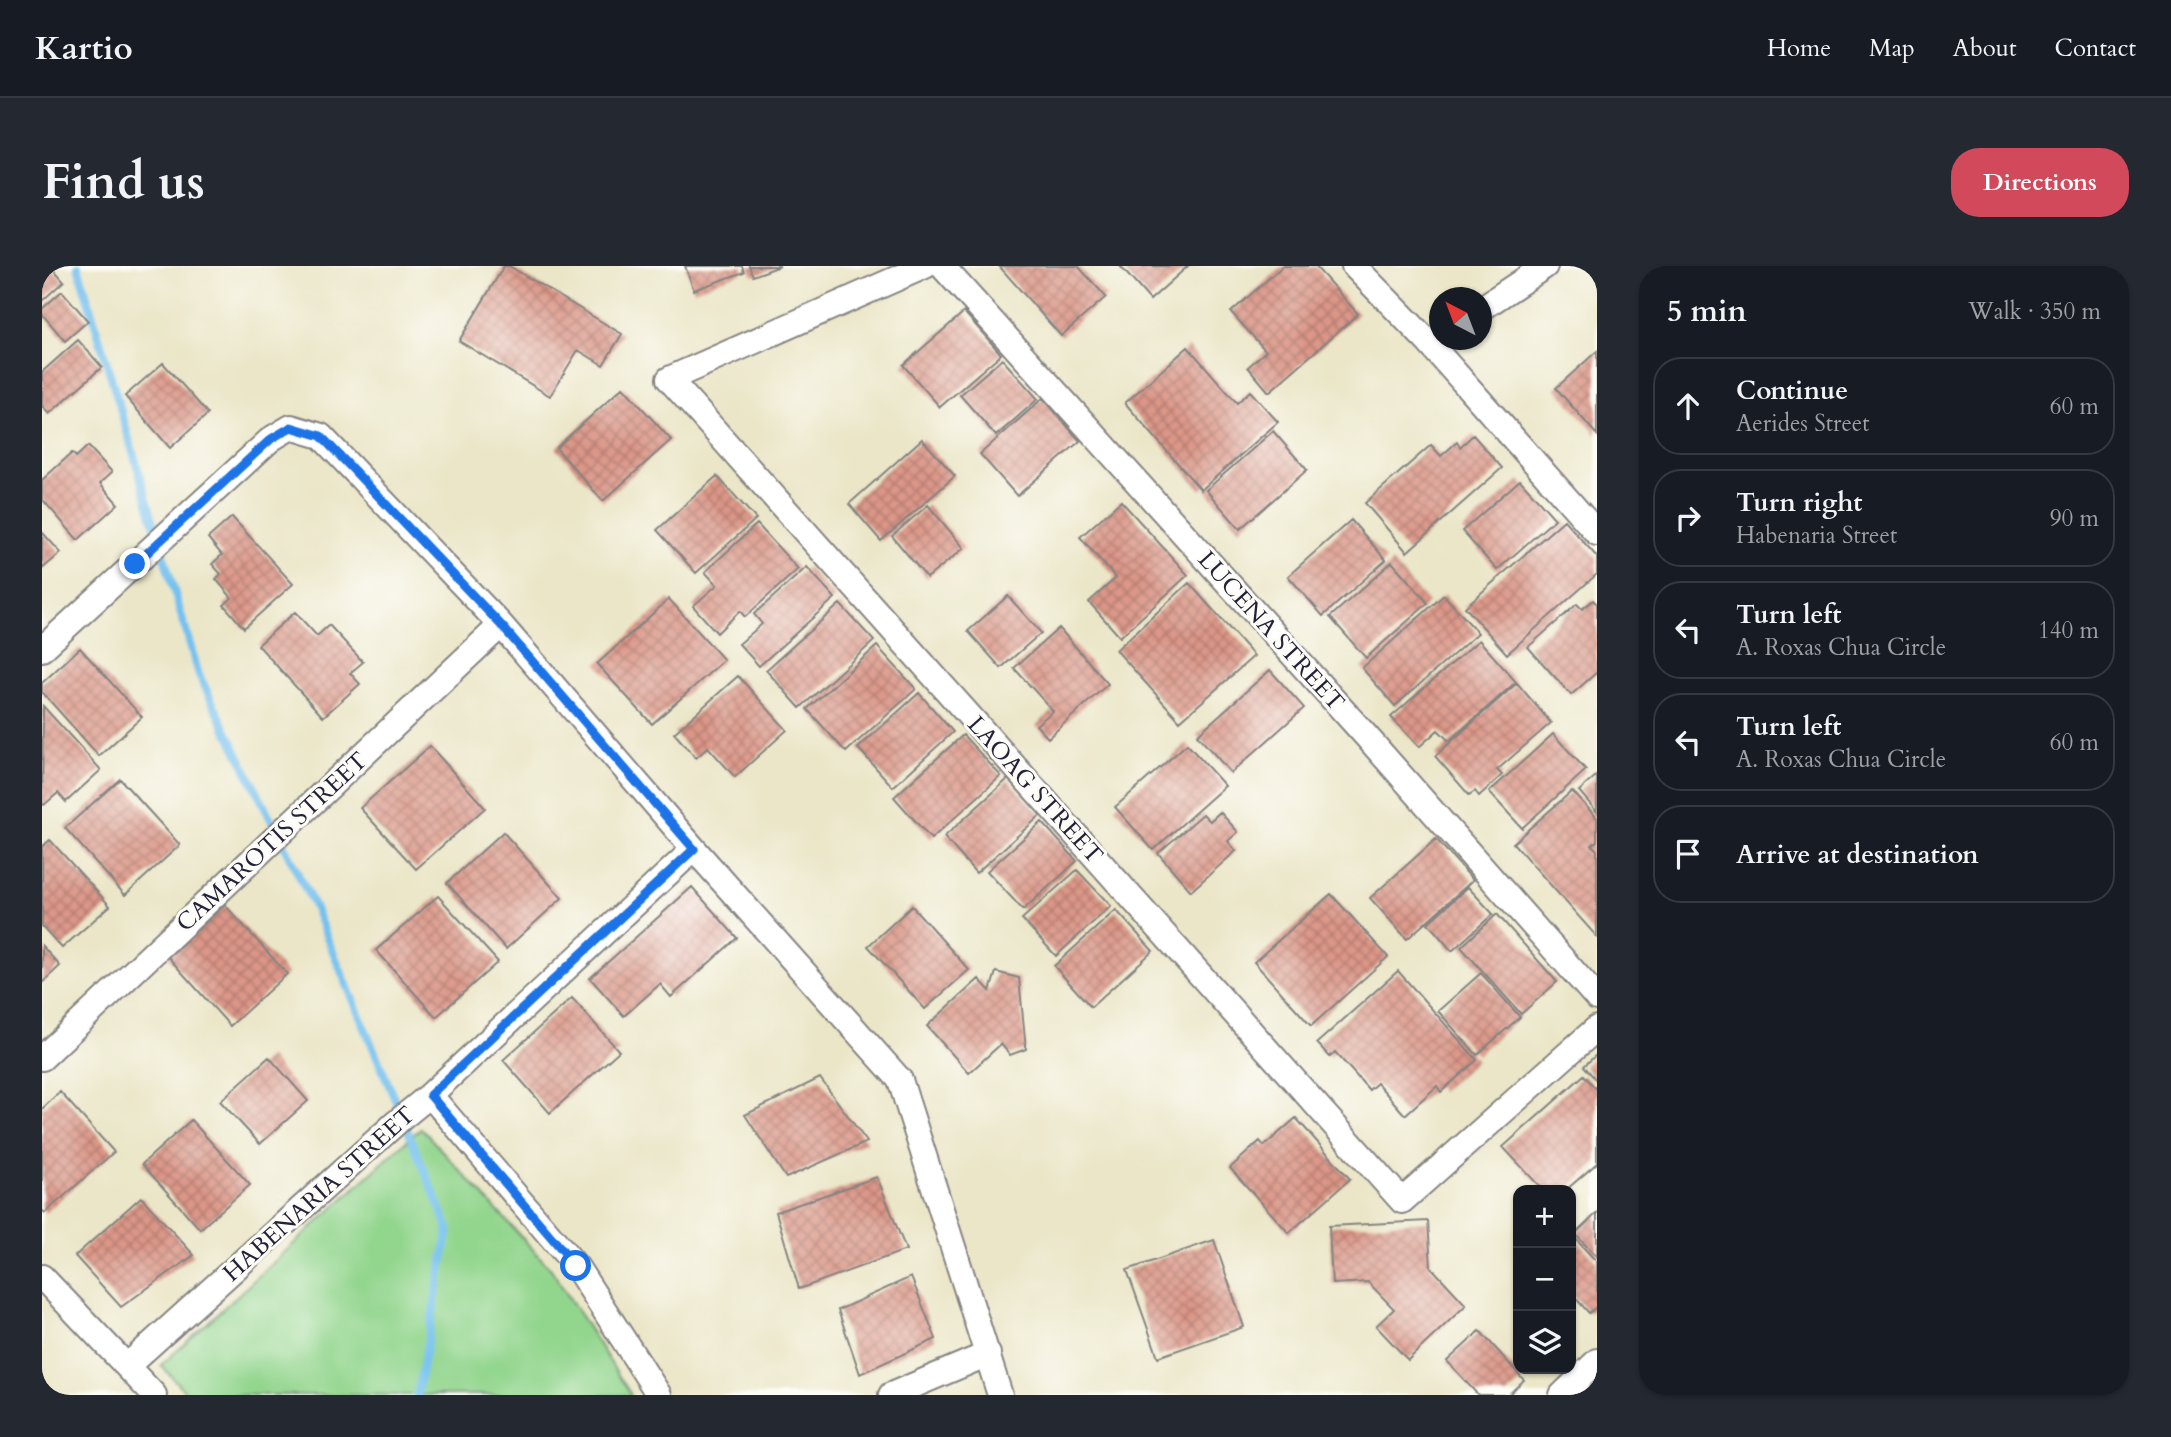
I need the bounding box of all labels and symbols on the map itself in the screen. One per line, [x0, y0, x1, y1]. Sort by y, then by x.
north arrow [1429, 287, 1492, 350]
street label: LUCENA STREET [1190, 544, 1352, 718]
route end [119, 548, 150, 579]
street label: LAOAG STREET [960, 709, 1110, 871]
street label: CAMAROTIS STREET [169, 745, 375, 939]
street label: HABENARIA STREET [216, 1099, 422, 1289]
route start [560, 1250, 591, 1281]

